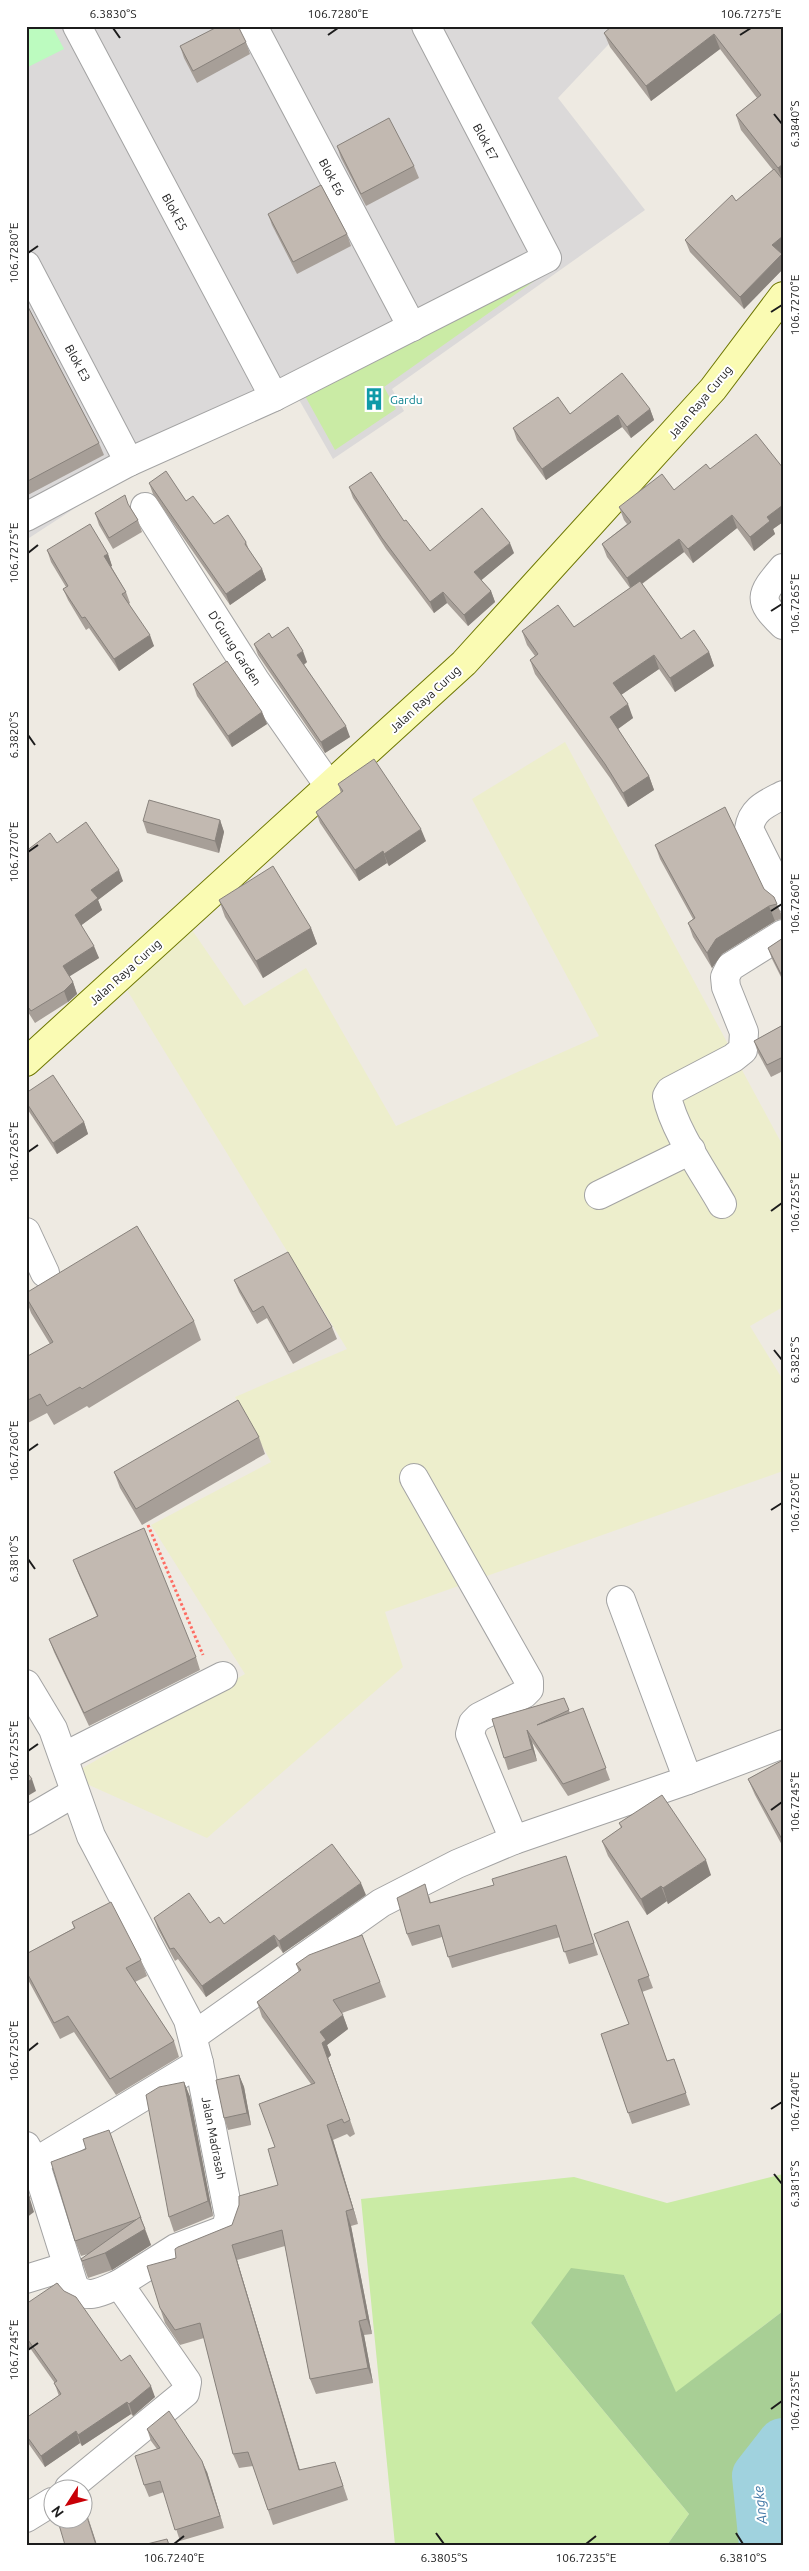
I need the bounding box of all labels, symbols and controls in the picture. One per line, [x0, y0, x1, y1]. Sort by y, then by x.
text: 6.3830°S [90, 7, 136, 20]
text: 106.7280°E [308, 7, 369, 20]
text: 106.7275°E [721, 7, 782, 20]
text: 6.3840°S [788, 101, 801, 147]
street label: Blok E7 [471, 121, 501, 163]
street label: Blok E6 [317, 156, 347, 198]
street label: Blok E5 [160, 191, 190, 233]
text: 106.7280°E [7, 222, 20, 283]
text: 106.7270°E [788, 274, 801, 335]
street label: Blok E3 [63, 342, 93, 384]
street label: Jalan Raya Curug [666, 363, 734, 441]
building icon: Gardu [361, 386, 387, 412]
place label: Gardu [390, 393, 423, 406]
text: 106.7275°E [7, 522, 20, 583]
text: 106.7265°E [788, 573, 801, 634]
street label: D'Gurug Garden [206, 608, 264, 688]
street label: Jalan Raya Curug [387, 663, 463, 735]
text: 6.3820°S [7, 712, 20, 758]
text: 106.7270°E [7, 821, 20, 882]
text: 106.7260°E [788, 873, 801, 934]
street label: Jalan Raya Curug [87, 936, 163, 1008]
text: 106.7265°E [7, 1121, 20, 1182]
text: 106.7255°E [788, 1172, 801, 1233]
text: 6.3825°S [788, 1337, 801, 1383]
text: 106.7260°E [7, 1420, 20, 1481]
text: 106.7250°E [788, 1472, 801, 1533]
text: 6.3810°S [7, 1536, 20, 1582]
text: 106.7255°E [7, 1720, 20, 1781]
text: 106.7245°E [788, 1771, 801, 1832]
text: 106.7250°E [7, 2020, 20, 2081]
text: 106.7240°E [788, 2071, 801, 2132]
street label: Jalan Madrasah [200, 2096, 228, 2180]
text: 6.3815°S [788, 2161, 801, 2207]
text: 106.7245°E [7, 2319, 20, 2380]
text: 106.7235°E [788, 2370, 801, 2431]
north arrow [42, 2478, 92, 2528]
water label: Angke [750, 2485, 770, 2526]
text: N [48, 2503, 67, 2521]
text: 106.7240°E [144, 2551, 205, 2564]
text: 6.3805°S [421, 2551, 467, 2564]
text: 106.7235°E [556, 2551, 617, 2564]
text: 6.3810°S [720, 2551, 766, 2564]

